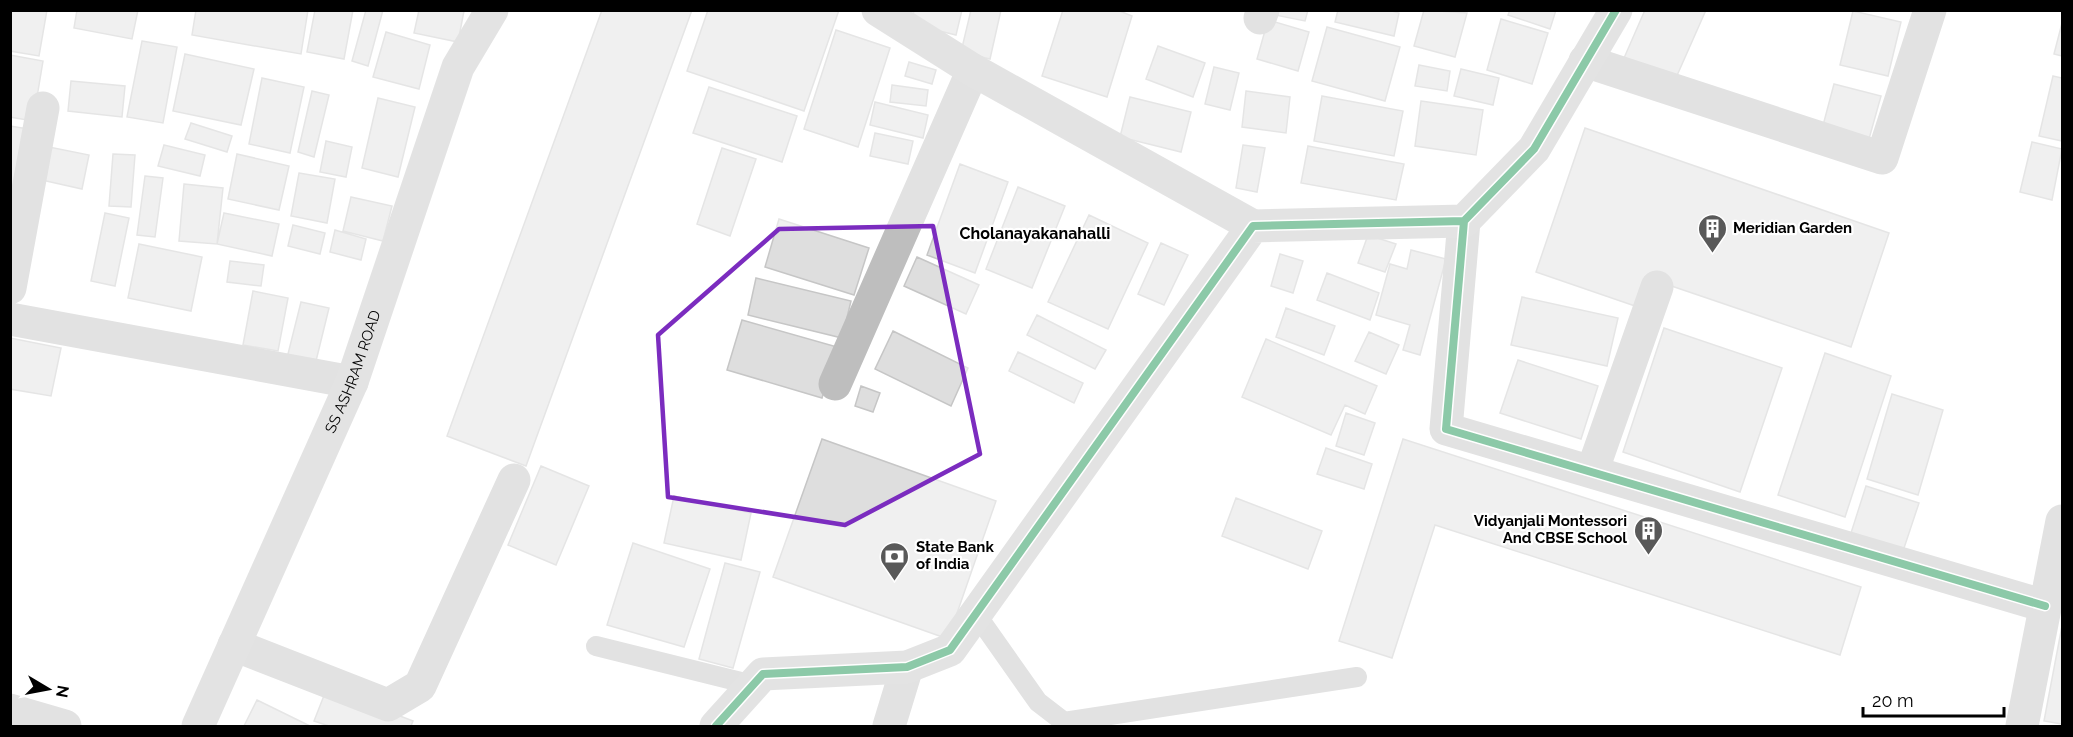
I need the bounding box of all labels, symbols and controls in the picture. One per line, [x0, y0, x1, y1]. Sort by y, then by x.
building icon: Meridian Garden [1696, 212, 1728, 254]
place label: Meridian Garden [1733, 219, 1852, 237]
district label: Cholanayakanahalli [960, 224, 1110, 243]
street label: SS ASHRAM ROAD [321, 308, 385, 436]
place label: Vidyanjali Montessori And CBSE School [1474, 512, 1627, 547]
building icon: Vidyanjali Montessori And CBSE School [1632, 514, 1664, 556]
place label: State Bank of India [916, 538, 994, 573]
bank icon: State Bank of India [879, 540, 911, 582]
north arrow [18, 659, 78, 719]
scale bar [1863, 680, 2004, 718]
text: N [52, 684, 73, 699]
text: 20 m [1872, 690, 1914, 711]

